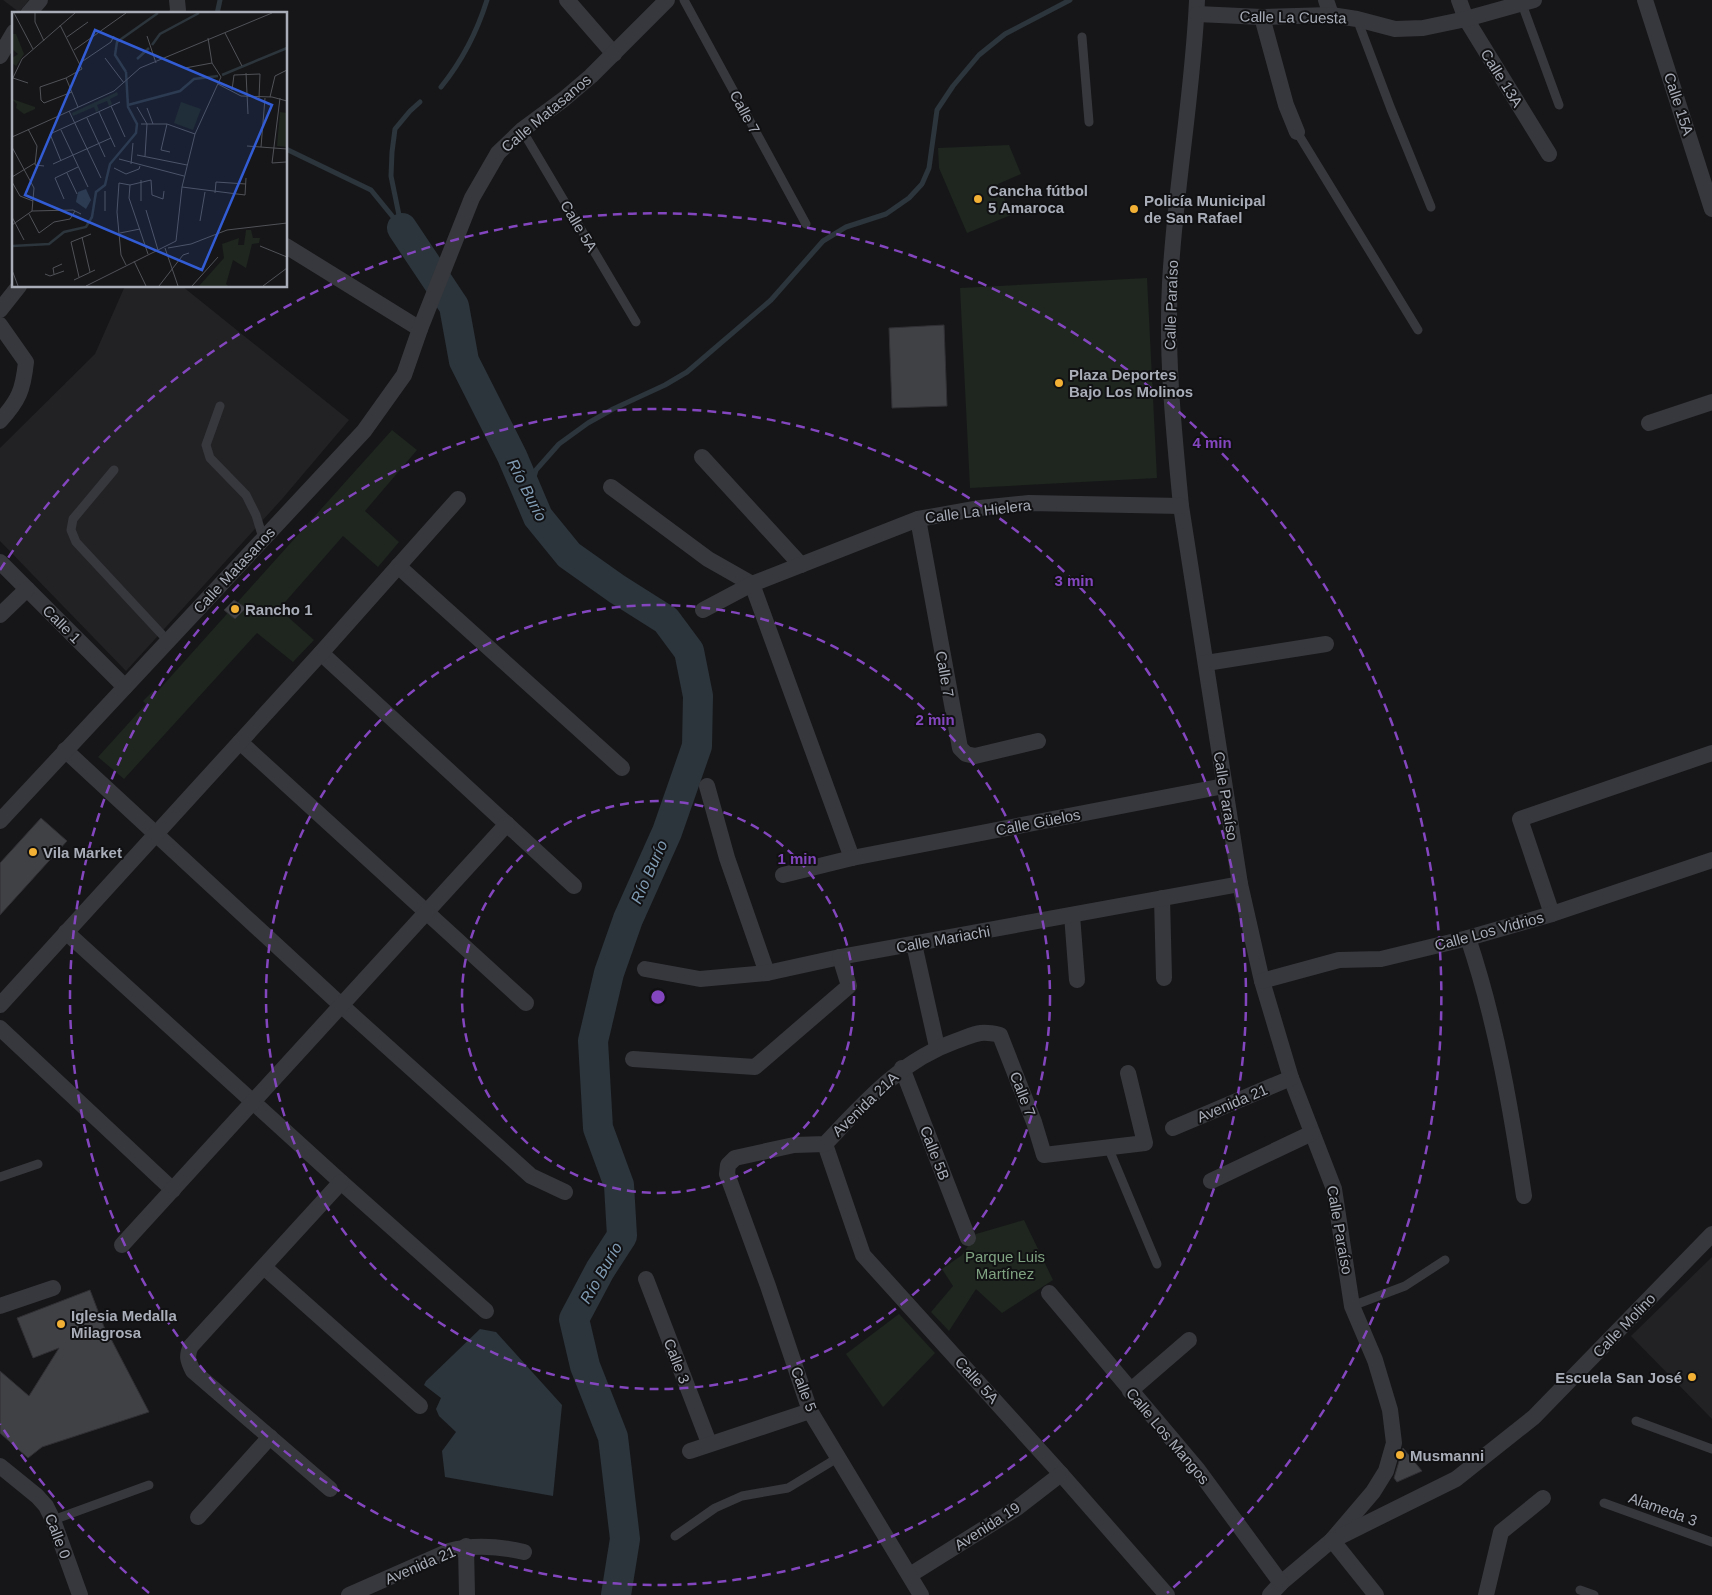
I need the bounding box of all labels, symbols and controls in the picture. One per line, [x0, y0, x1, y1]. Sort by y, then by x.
street label: Calle La Cuesta [1239, 8, 1347, 26]
inset map [12, 12, 288, 288]
street label: Calle 13A [1478, 46, 1526, 110]
street label: Calle 15A [1661, 70, 1697, 138]
street label: Calle Matasanos [498, 71, 594, 155]
street label: Calle 7 [727, 87, 763, 137]
place label: Cancha fútbol 5 Amaroca [988, 182, 1088, 216]
place label: Policía Municipal de San Rafael [1144, 192, 1266, 226]
marker: Cancha fútbol 5 Amaroca [972, 193, 984, 205]
street label: Calle 5A [557, 197, 601, 255]
marker: Policía Municipal de San Rafael [1128, 203, 1140, 215]
street label: Calle Paraíso [1161, 260, 1181, 350]
place label: Plaza Deportes Bajo Los Molinos [1069, 366, 1193, 400]
marker: Plaza Deportes Bajo Los Molinos [1053, 377, 1065, 389]
text: 4 min [1192, 434, 1232, 451]
water label: Río Burío [504, 456, 550, 524]
street label: Calle La Hielera [924, 496, 1033, 526]
street label: Calle Matasanos [190, 523, 278, 617]
text: 3 min [1054, 572, 1094, 589]
street label: Calle 1 [39, 601, 85, 647]
place label: Rancho 1 [245, 601, 313, 618]
marker: Rancho 1 [229, 603, 241, 615]
street label: Calle 7 [933, 650, 957, 698]
text: 2 min [915, 711, 955, 728]
street label: Calle Paraíso [1211, 750, 1241, 842]
street label: Calle Güelos [994, 805, 1082, 839]
water label: Río Burío [627, 838, 671, 906]
place label: Vila Market [43, 844, 122, 861]
marker: Vila Market [27, 846, 39, 858]
text: 1 min [777, 850, 817, 867]
street label: Calle Los Vidrios [1433, 908, 1545, 954]
street label: Calle Mariachi [895, 922, 991, 956]
centre of rings [649, 988, 667, 1006]
street label: Avenida 21A [829, 1068, 901, 1140]
street label: Calle 7 [1007, 1069, 1039, 1119]
street label: Avenida 21 [1194, 1081, 1270, 1125]
street label: Calle 5B [917, 1123, 953, 1183]
street label: Calle Paraíso [1324, 1184, 1356, 1276]
water label: Río Burío [577, 1239, 625, 1307]
park label: Parque Luis Martínez [965, 1248, 1045, 1282]
street label: Calle Molino [1589, 1289, 1659, 1361]
place label: Iglesia Medalla Milagrosa [71, 1307, 178, 1341]
marker: Iglesia Medalla Milagrosa [55, 1318, 67, 1330]
street label: Calle 3 [661, 1336, 693, 1386]
street label: Calle 5A [952, 1353, 1002, 1407]
street label: Calle 5 [788, 1364, 820, 1414]
place label: Escuela San José [1555, 1369, 1682, 1386]
marker: Escuela San José [1686, 1371, 1698, 1383]
street label: Calle Los Mangos [1123, 1385, 1213, 1487]
place label: Musmanni [1410, 1447, 1484, 1464]
marker: Musmanni [1394, 1449, 1406, 1461]
street label: Alameda 3 [1626, 1489, 1700, 1529]
street label: Avenida 19 [951, 1499, 1023, 1553]
street label: Calle 0 [42, 1511, 74, 1561]
street label: Avenida 21 [382, 1543, 458, 1587]

